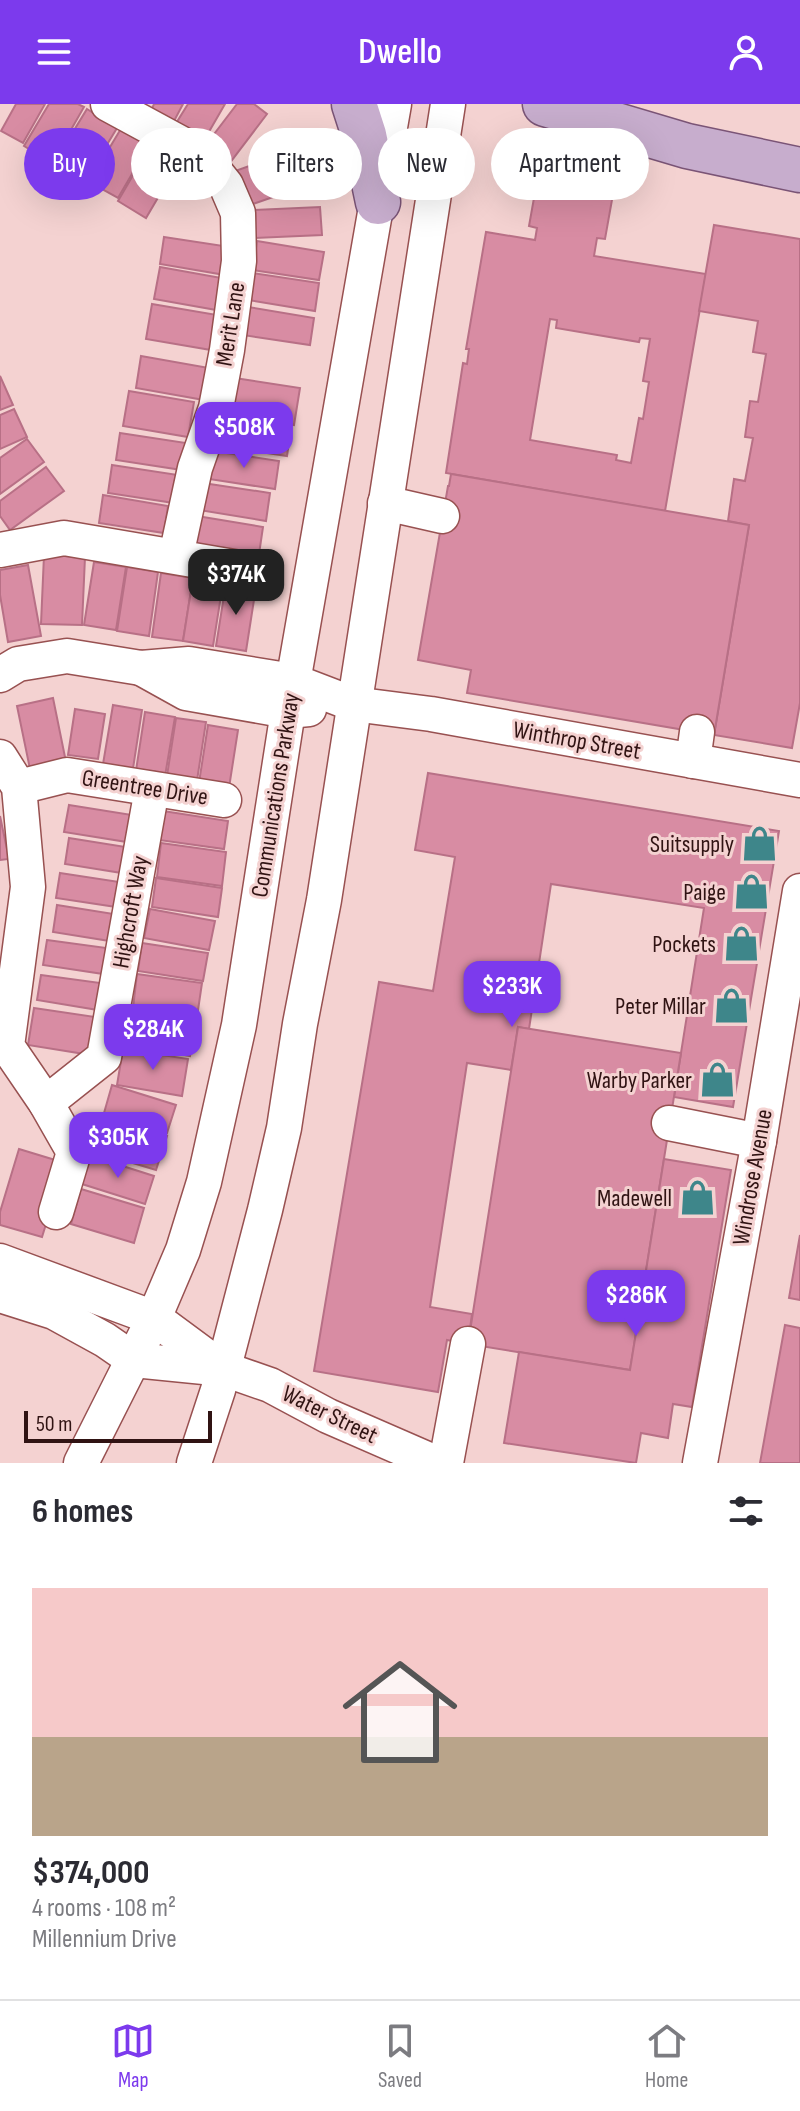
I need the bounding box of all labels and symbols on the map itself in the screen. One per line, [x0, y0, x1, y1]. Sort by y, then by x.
street label: Merit Lane [210, 280, 251, 368]
pin: $508K [188, 402, 300, 470]
pin: $374K [180, 549, 292, 617]
street label: Communications Parkway [245, 691, 306, 899]
street label: Winthrop Street [511, 715, 643, 766]
street label: Greentree Drive [80, 763, 210, 812]
shop icon: Suitsupply [741, 825, 779, 863]
place label: Suitsupply [650, 830, 734, 859]
street label: Highcroft Way [106, 854, 155, 971]
shop icon: Paige [733, 873, 771, 911]
place label: Paige [683, 878, 726, 907]
shop icon: Pockets [723, 925, 761, 963]
place label: Pockets [652, 930, 716, 959]
pin: $233K [456, 961, 568, 1029]
shop icon: Peter Millar [713, 987, 751, 1025]
place label: Peter Millar [615, 992, 706, 1021]
pin: $284K [97, 1004, 209, 1072]
shop icon: Warby Parker [699, 1061, 737, 1099]
place label: Warby Parker [587, 1066, 692, 1095]
street label: Windrose Avenue [726, 1107, 779, 1247]
pin: $305K [62, 1112, 174, 1180]
shop icon: Madewell [679, 1179, 717, 1217]
place label: Madewell [597, 1184, 672, 1213]
pin: $286K [580, 1270, 692, 1338]
street label: Water Street [277, 1379, 382, 1450]
scale bar [24, 1407, 212, 1443]

